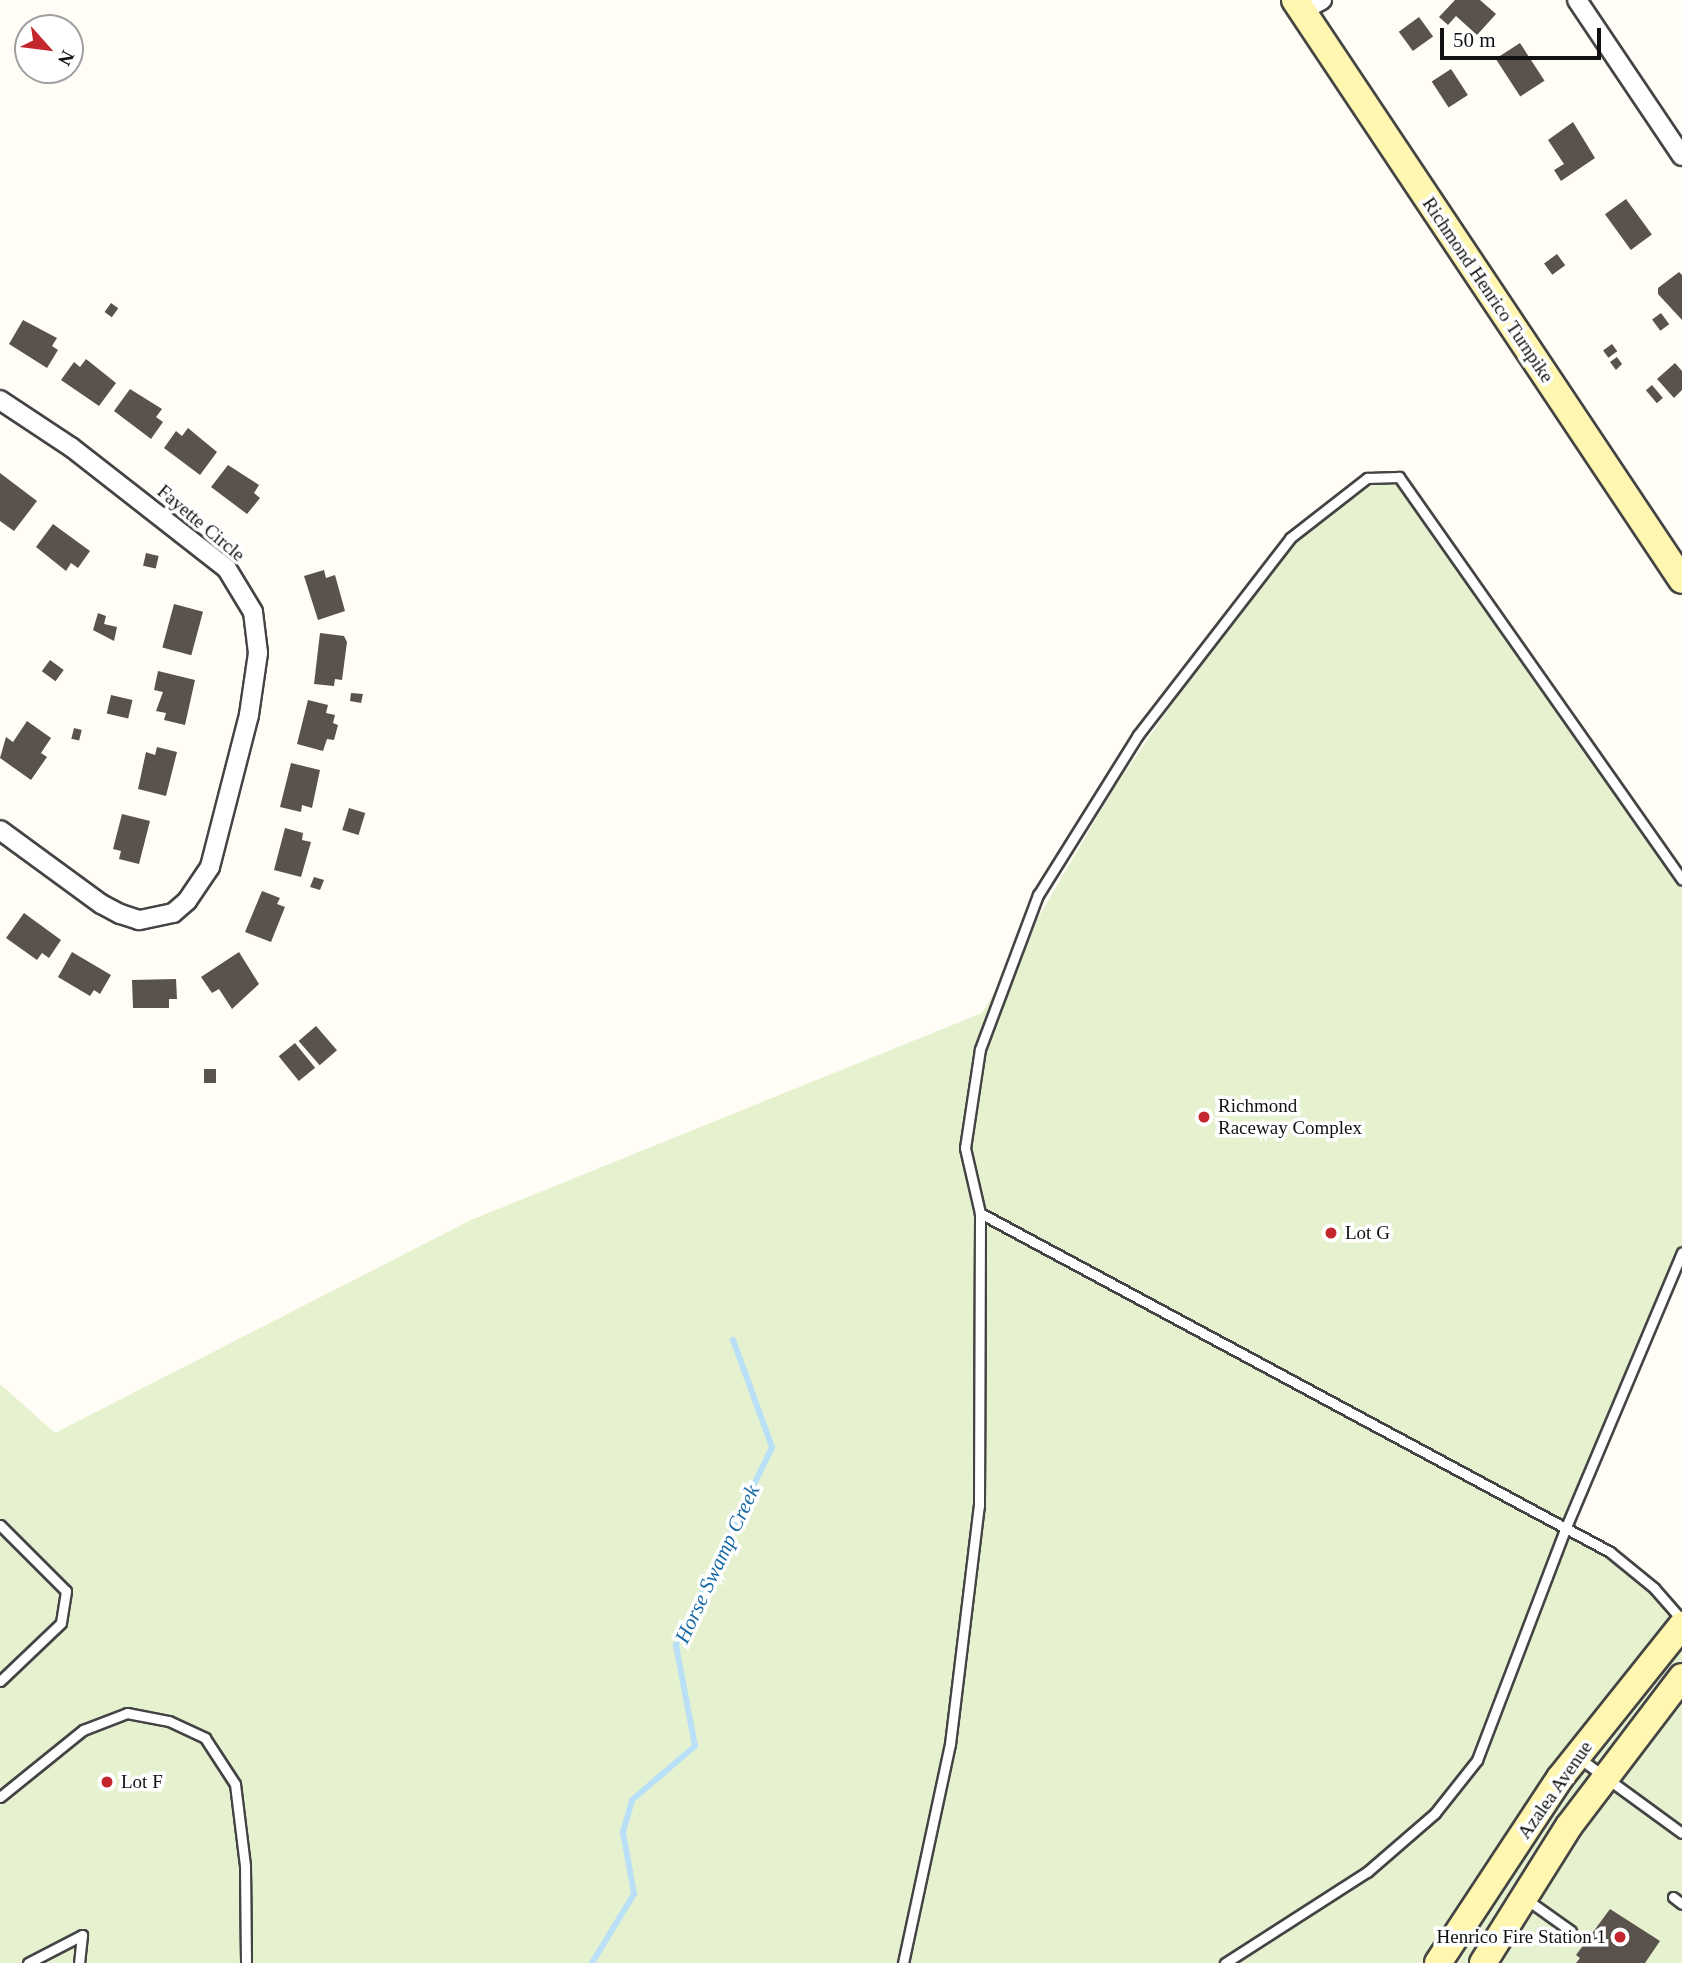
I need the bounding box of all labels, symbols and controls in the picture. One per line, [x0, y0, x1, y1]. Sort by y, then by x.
north arrow [14, 14, 84, 84]
scale bar [1444, 14, 1605, 58]
text: 50 m [1453, 28, 1496, 52]
text: N [54, 47, 79, 69]
street label: Richmond Henrico Turnpike [1417, 193, 1559, 387]
street label: Fayette Circle [153, 480, 249, 566]
place label: Richmond Raceway Complex [1218, 1095, 1362, 1139]
marker: Richmond Raceway Complex [1196, 1109, 1212, 1125]
place label: Lot G [1345, 1222, 1390, 1244]
marker: Lot G [1323, 1225, 1339, 1241]
water label: Horse Swamp Creek [669, 1481, 765, 1647]
street label: Azalea Avenue [1513, 1736, 1597, 1844]
place label: Lot F [121, 1771, 163, 1793]
marker: Lot F [99, 1774, 115, 1790]
place label: Henrico Fire Station 1 [1437, 1926, 1606, 1948]
marker: Henrico Fire Station 1 [1612, 1929, 1628, 1945]

